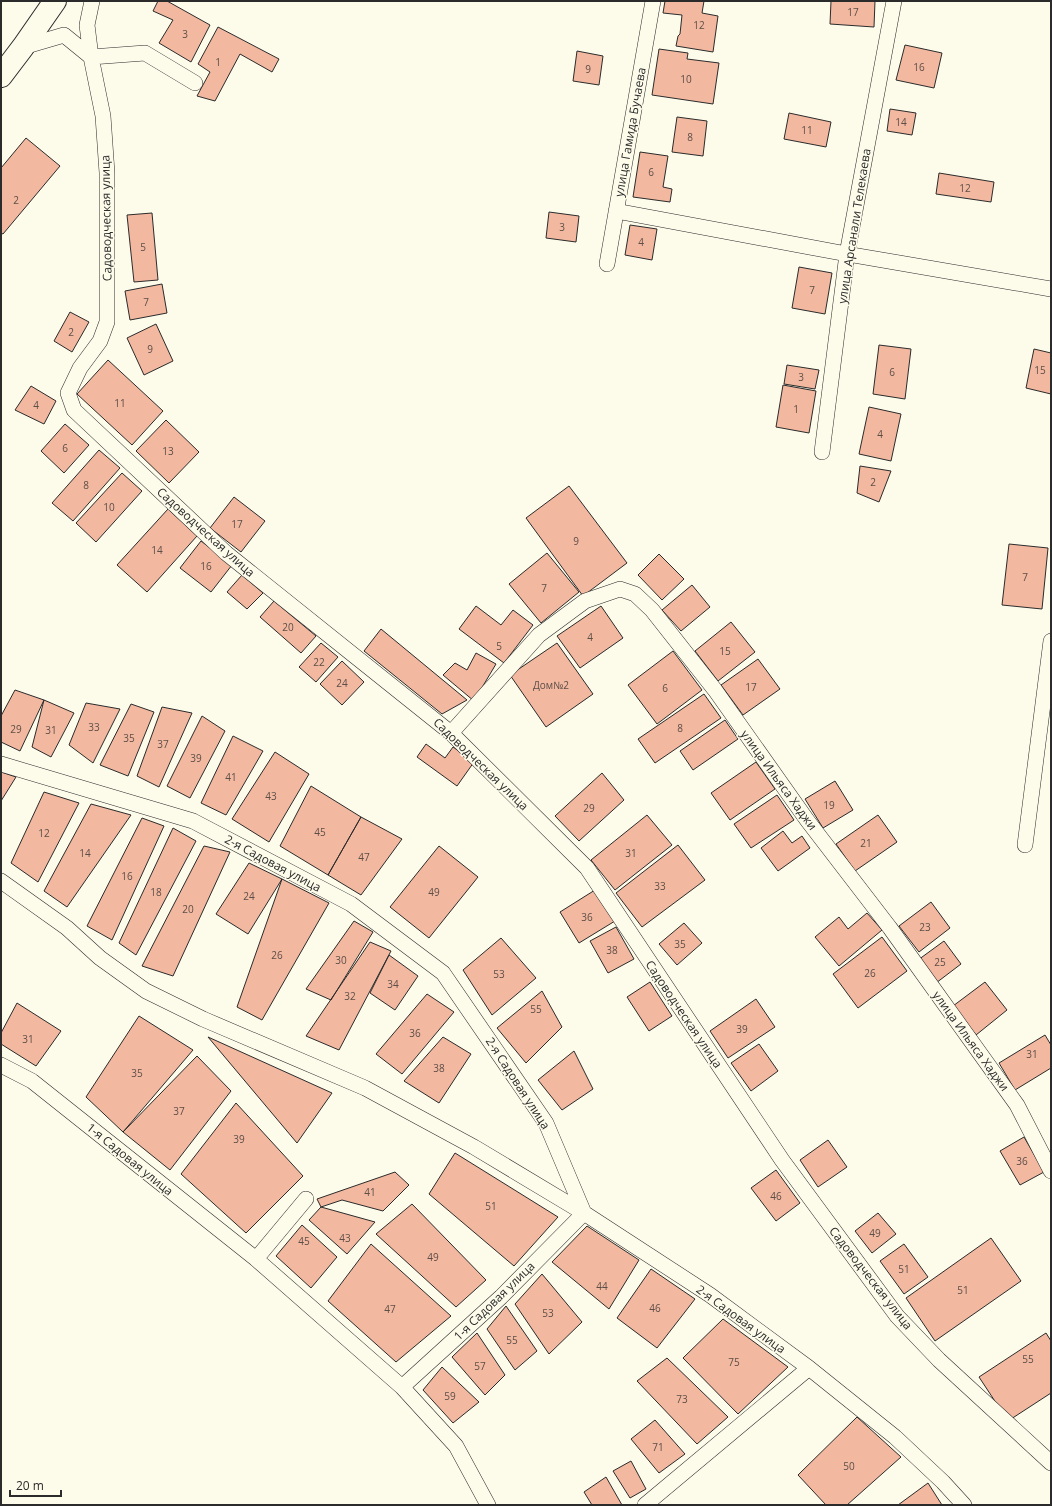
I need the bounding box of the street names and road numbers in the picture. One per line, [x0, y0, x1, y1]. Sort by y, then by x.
street label: улица Гамида Бучаева [610, 66, 650, 198]
street label: улица Арсанали Телекаева [833, 147, 875, 305]
street label: Садоводческая улица [96, 155, 116, 281]
street label: Садоводческая улица [153, 483, 259, 581]
street label: Садоводческая улица [430, 714, 532, 814]
street label: улица Ильяса Хаджи [737, 726, 821, 834]
street label: 2-я Садовая улица [222, 830, 324, 896]
street label: Садоводческая улица [642, 957, 726, 1071]
street label: улица Ильяса Хаджи [929, 987, 1013, 1095]
street label: 2-я Садовая улица [482, 1034, 554, 1132]
street label: 1-я Садовая улица [83, 1119, 177, 1199]
street label: Садоводческая улица [825, 1223, 917, 1333]
street label: 1-я Садовая улица [450, 1258, 538, 1344]
street label: 2-я Садовая улица [693, 1281, 789, 1357]

